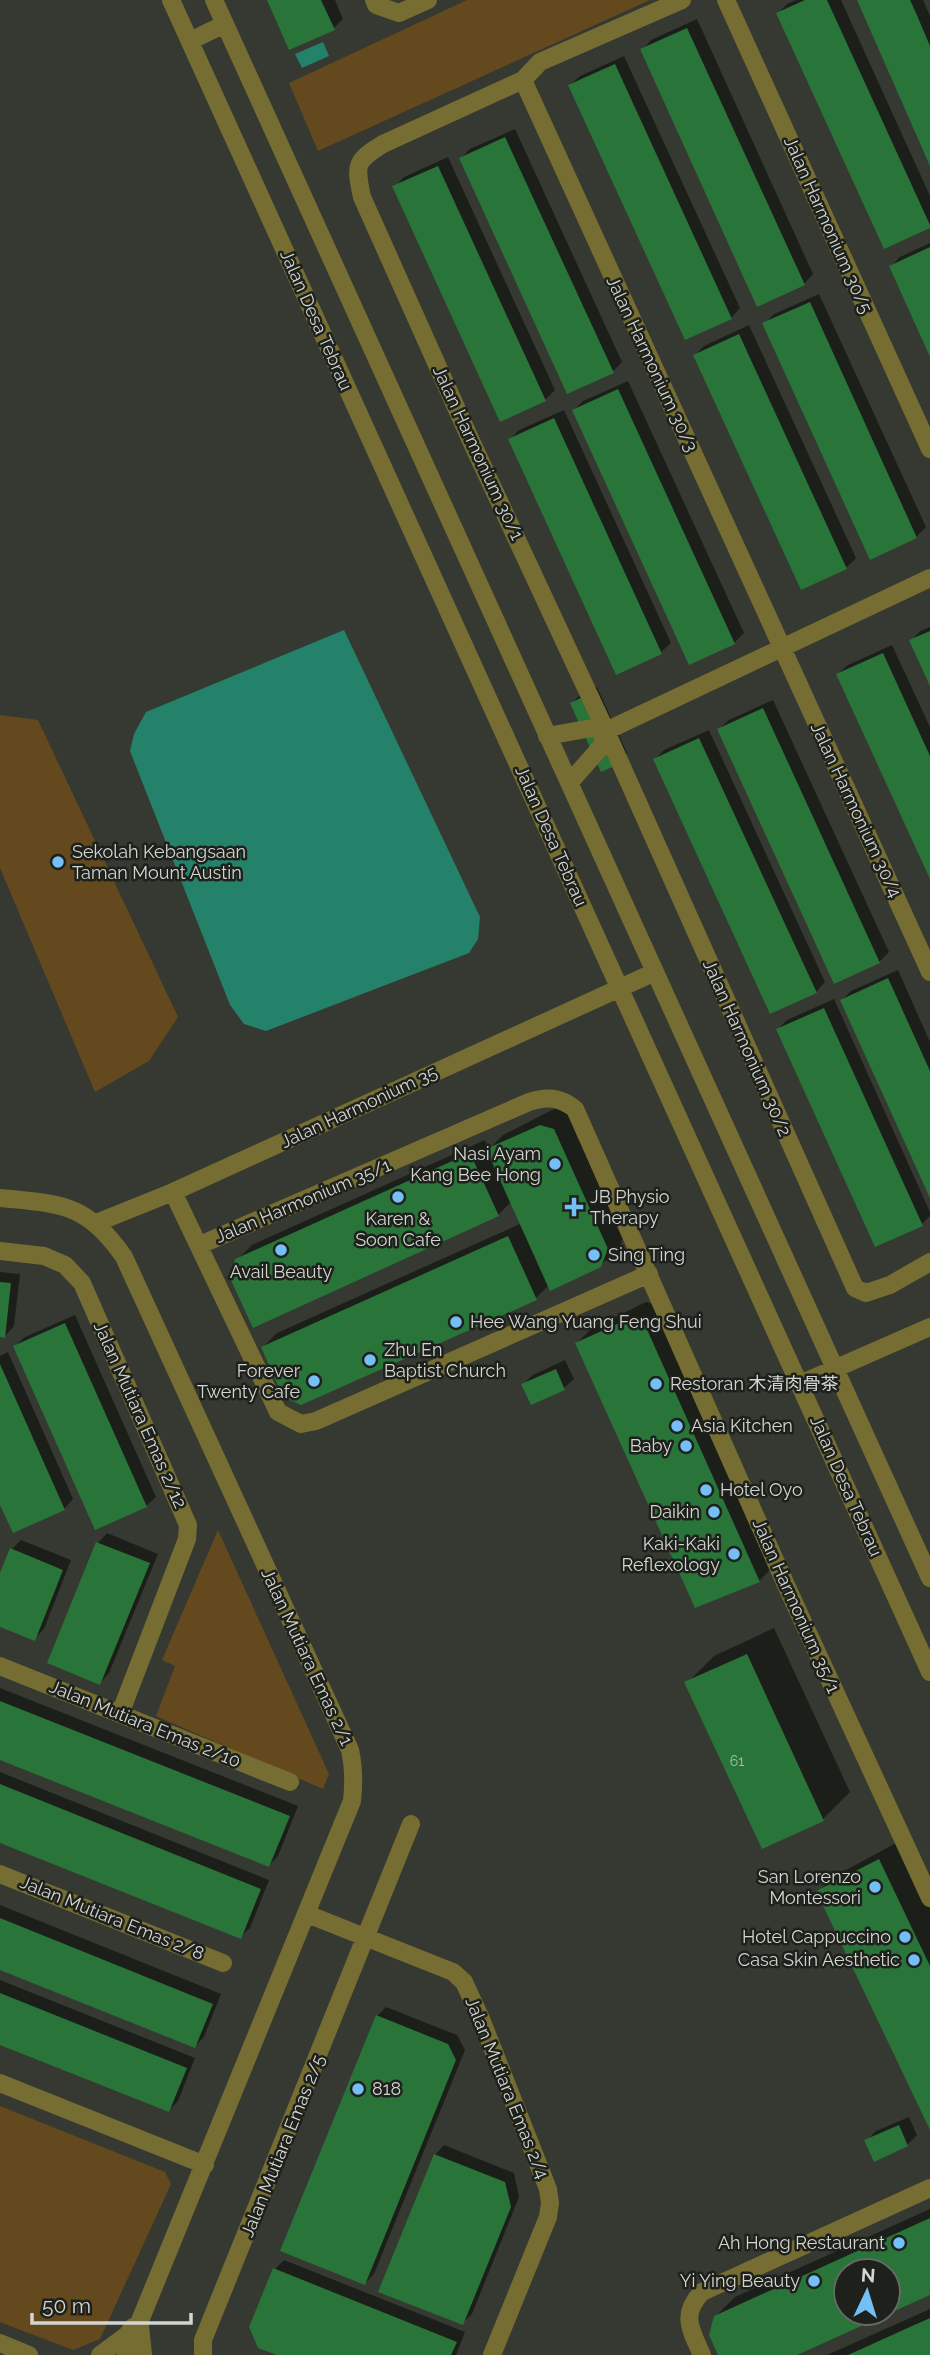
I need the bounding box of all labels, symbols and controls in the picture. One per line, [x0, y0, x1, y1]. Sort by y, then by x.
street label: Jalan Harmonium 30/5 [780, 133, 877, 317]
street label: Jalan Desa Tebrau [276, 246, 357, 393]
street label: Jalan Harmonium 30/3 [602, 273, 702, 455]
street label: Jalan Harmonium 30/1 [429, 362, 528, 543]
street label: Jalan Harmonium 30/4 [807, 719, 906, 901]
street label: Jalan Desa Tebrau [511, 762, 592, 909]
place label: Sekolah Kebangsaan Taman Mount Austin [72, 841, 246, 883]
marker: Sekolah Kebangsaan Taman Mount Austin [50, 854, 66, 870]
street label: Jalan Harmonium 30/2 [699, 956, 796, 1139]
street label: Jalan Harmonium 35 [277, 1061, 441, 1152]
place label: Nasi Ayam Kang Bee Hong [410, 1143, 541, 1185]
street label: Jalan Harmonium 35/1 [212, 1154, 394, 1247]
marker: Nasi Ayam Kang Bee Hong [547, 1156, 563, 1172]
place label: JB Physio Therapy [590, 1186, 670, 1228]
marker: Karen & Soon Cafe [390, 1189, 406, 1205]
marker: JB Physio Therapy [564, 1197, 584, 1217]
place label: Karen & Soon Cafe [355, 1208, 441, 1250]
marker: Avail Beauty [273, 1242, 289, 1258]
place label: Sing Ting [608, 1244, 685, 1265]
marker: Sing Ting [586, 1247, 602, 1263]
place label: Avail Beauty [230, 1261, 332, 1282]
place label: Hee Wang Yuang Feng Shui [470, 1311, 702, 1332]
marker: Hee Wang Yuang Feng Shui [448, 1314, 464, 1330]
street label: Jalan Mutiara Emas 2/12 [90, 1318, 191, 1512]
place label: Zhu En Baptist Church [384, 1339, 506, 1381]
marker: Zhu En Baptist Church [362, 1352, 378, 1368]
place label: Forever Twenty Cafe [197, 1360, 301, 1402]
marker: Forever Twenty Cafe [306, 1373, 322, 1389]
place label: Restoran 木清肉骨茶 [670, 1373, 838, 1394]
marker: Restoran 木清肉骨茶 [648, 1376, 664, 1392]
street label: Jalan Desa Tebrau [806, 1412, 887, 1559]
place label: Asia Kitchen [691, 1415, 793, 1436]
marker: Asia Kitchen [669, 1418, 685, 1434]
place label: Baby [630, 1435, 672, 1456]
marker: Baby [678, 1438, 694, 1454]
place label: Hotel Oyo [720, 1479, 803, 1500]
marker: Hotel Oyo [698, 1482, 714, 1498]
place label: Daikin [650, 1501, 700, 1522]
marker: Daikin [706, 1504, 722, 1520]
street label: Jalan Harmonium 35/1 [749, 1515, 845, 1696]
place label: Kaki-Kaki Reflexology [622, 1533, 720, 1575]
marker: Kaki-Kaki Reflexology [726, 1546, 742, 1562]
street label: Jalan Mutiara Emas 2/1 [257, 1565, 358, 1749]
street label: Jalan Mutiara Emas 2/10 [47, 1676, 244, 1772]
house number: 61 [730, 1753, 744, 1769]
place label: San Lorenzo Montessori [758, 1866, 861, 1908]
street label: Jalan Mutiara Emas 2/8 [17, 1871, 207, 1964]
marker: San Lorenzo Montessori [867, 1879, 883, 1895]
place label: Hotel Cappuccino [742, 1926, 891, 1947]
marker: Hotel Cappuccino [897, 1929, 913, 1945]
place label: Casa Skin Aesthetic [738, 1949, 900, 1970]
marker: Casa Skin Aesthetic [906, 1952, 922, 1968]
street label: Jalan Mutiara Emas 2/4 [461, 1994, 554, 2182]
street label: Jalan Mutiara Emas 2/5 [236, 2051, 329, 2240]
place label: 818 [372, 2078, 401, 2099]
marker: 818 [350, 2081, 366, 2097]
place label: Ah Hong Restaurant [718, 2232, 885, 2253]
marker: Ah Hong Restaurant [891, 2235, 907, 2251]
north arrow [832, 2257, 902, 2327]
text: N [860, 2264, 876, 2287]
place label: Yi Ying Beauty [680, 2270, 800, 2291]
marker: Yi Ying Beauty [806, 2273, 822, 2289]
scale bar [32, 2282, 191, 2326]
text: 50 m [42, 2293, 91, 2318]

